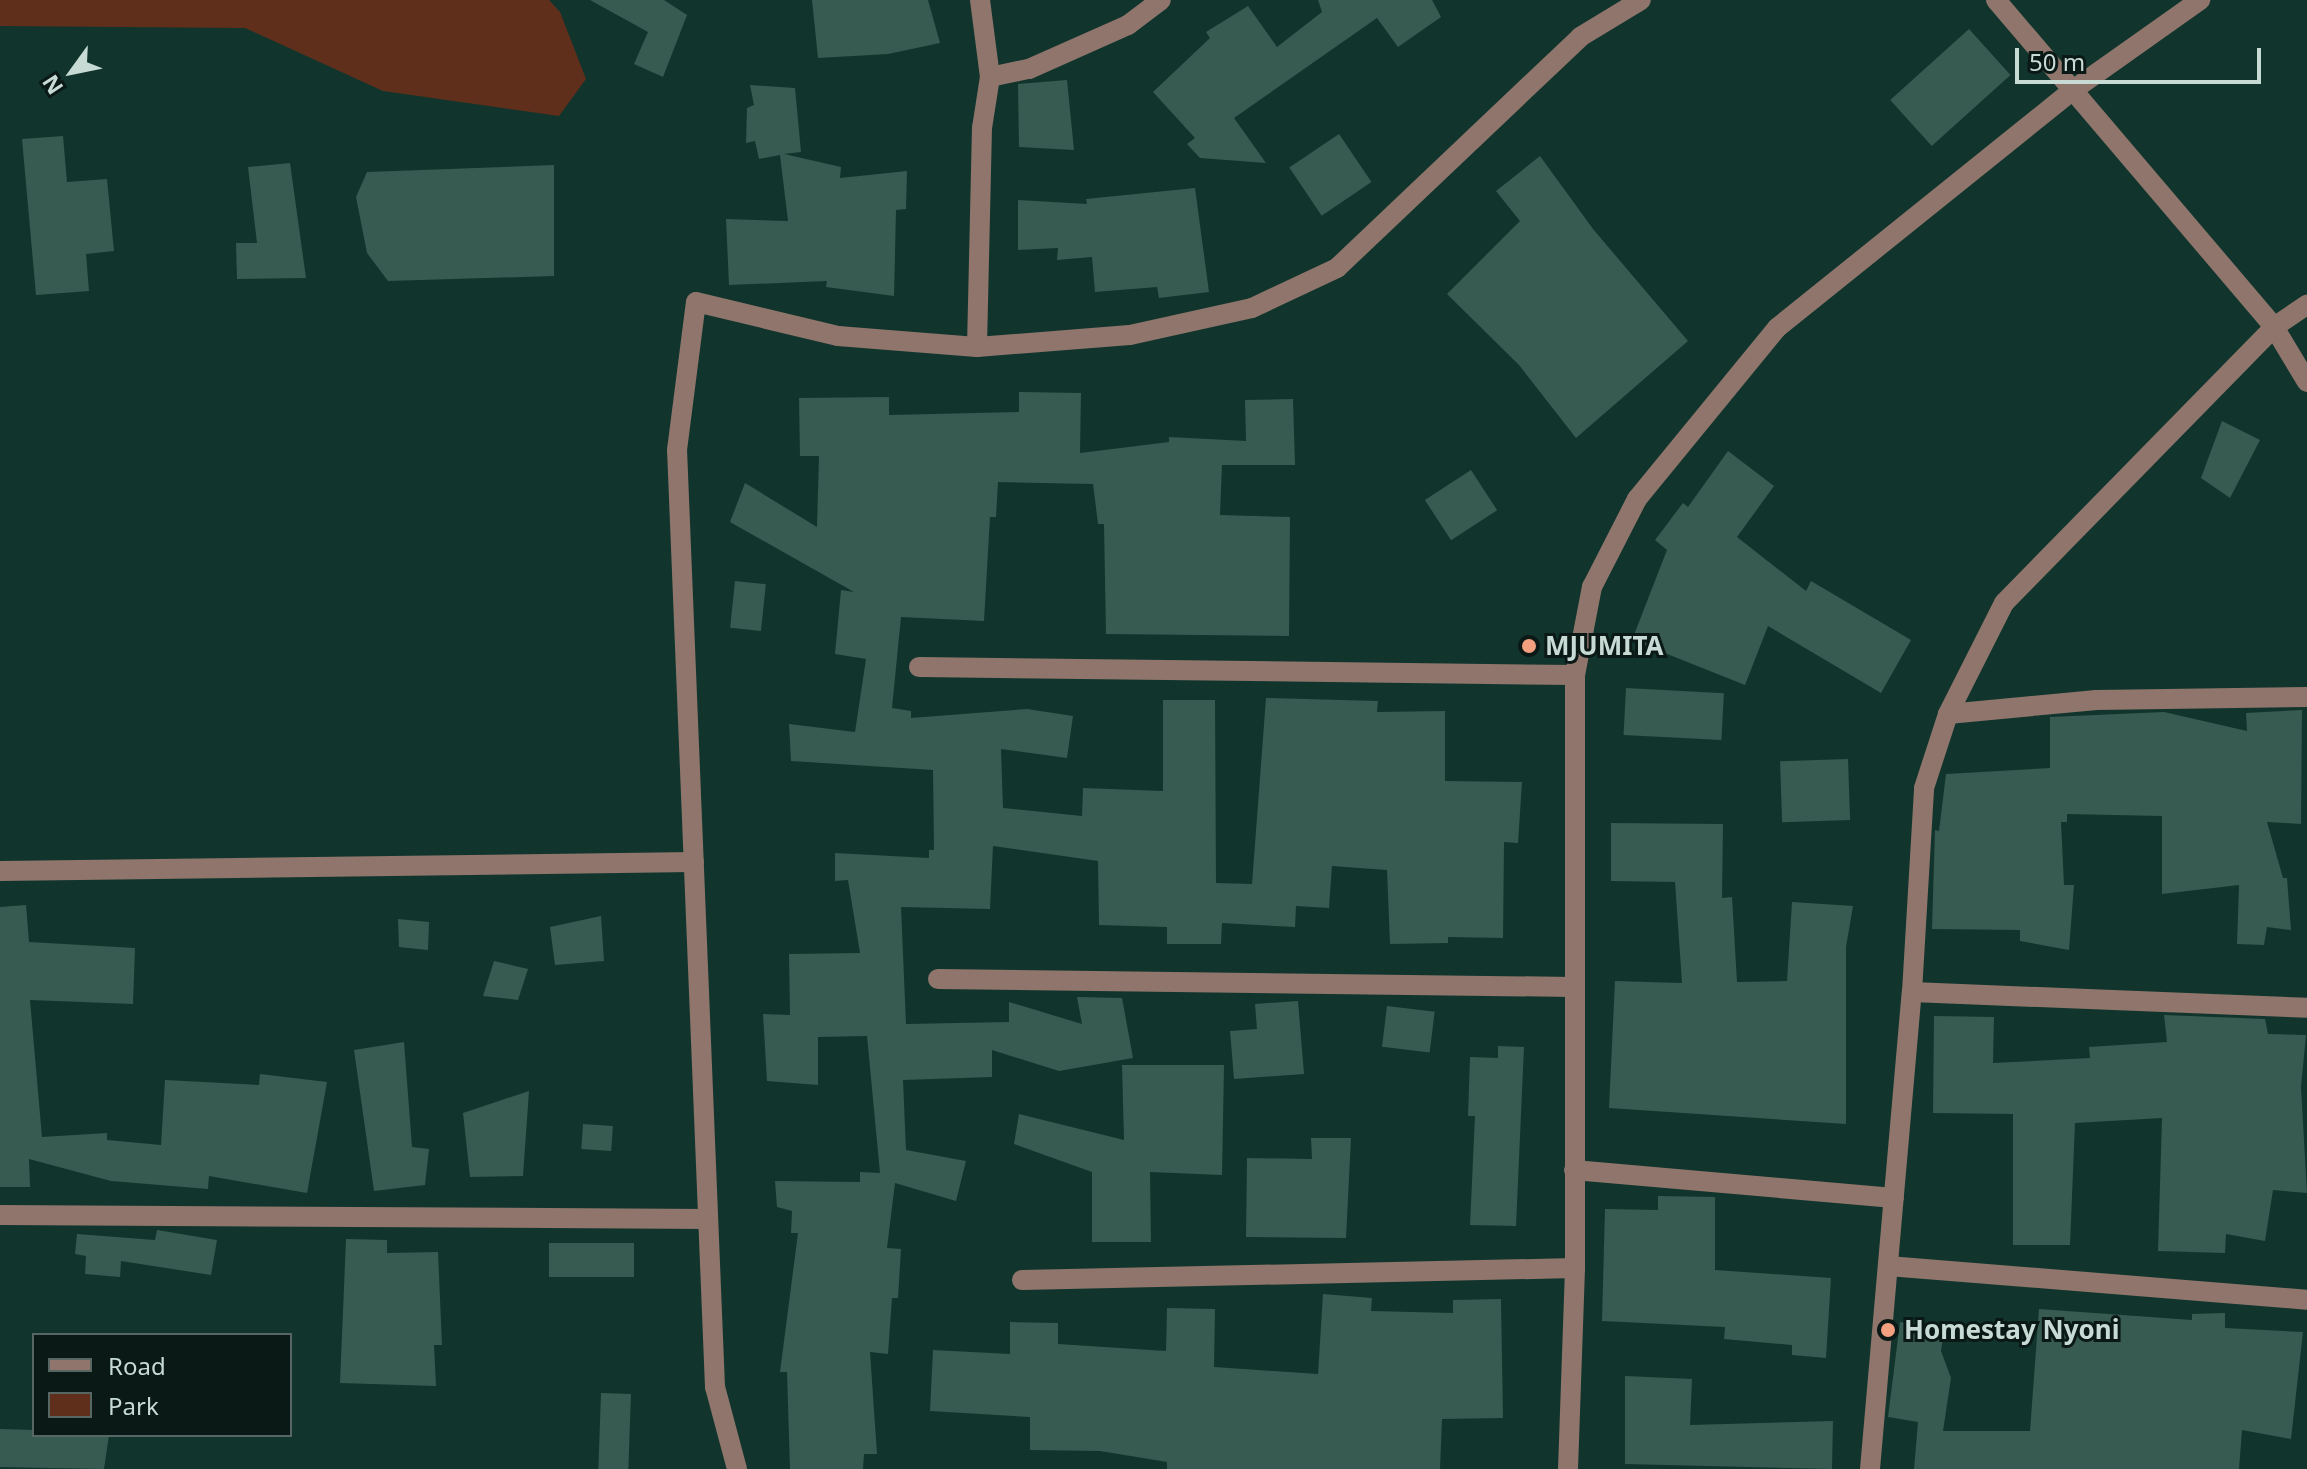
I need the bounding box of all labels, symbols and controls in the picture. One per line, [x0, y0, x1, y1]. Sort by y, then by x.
north arrow [32, 32, 112, 112]
scale bar [2019, 32, 2265, 82]
text: 50 m [2029, 45, 2085, 78]
text: N [34, 69, 69, 101]
place label: MJUMITA [1545, 630, 1664, 662]
marker: MJUMITA [1520, 637, 1538, 655]
place label: Homestay Nyoni [1904, 1314, 2119, 1346]
marker: Homestay Nyoni [1879, 1321, 1897, 1339]
legend [32, 1333, 292, 1437]
text: Road [108, 1349, 166, 1382]
text: Park [108, 1389, 159, 1422]

